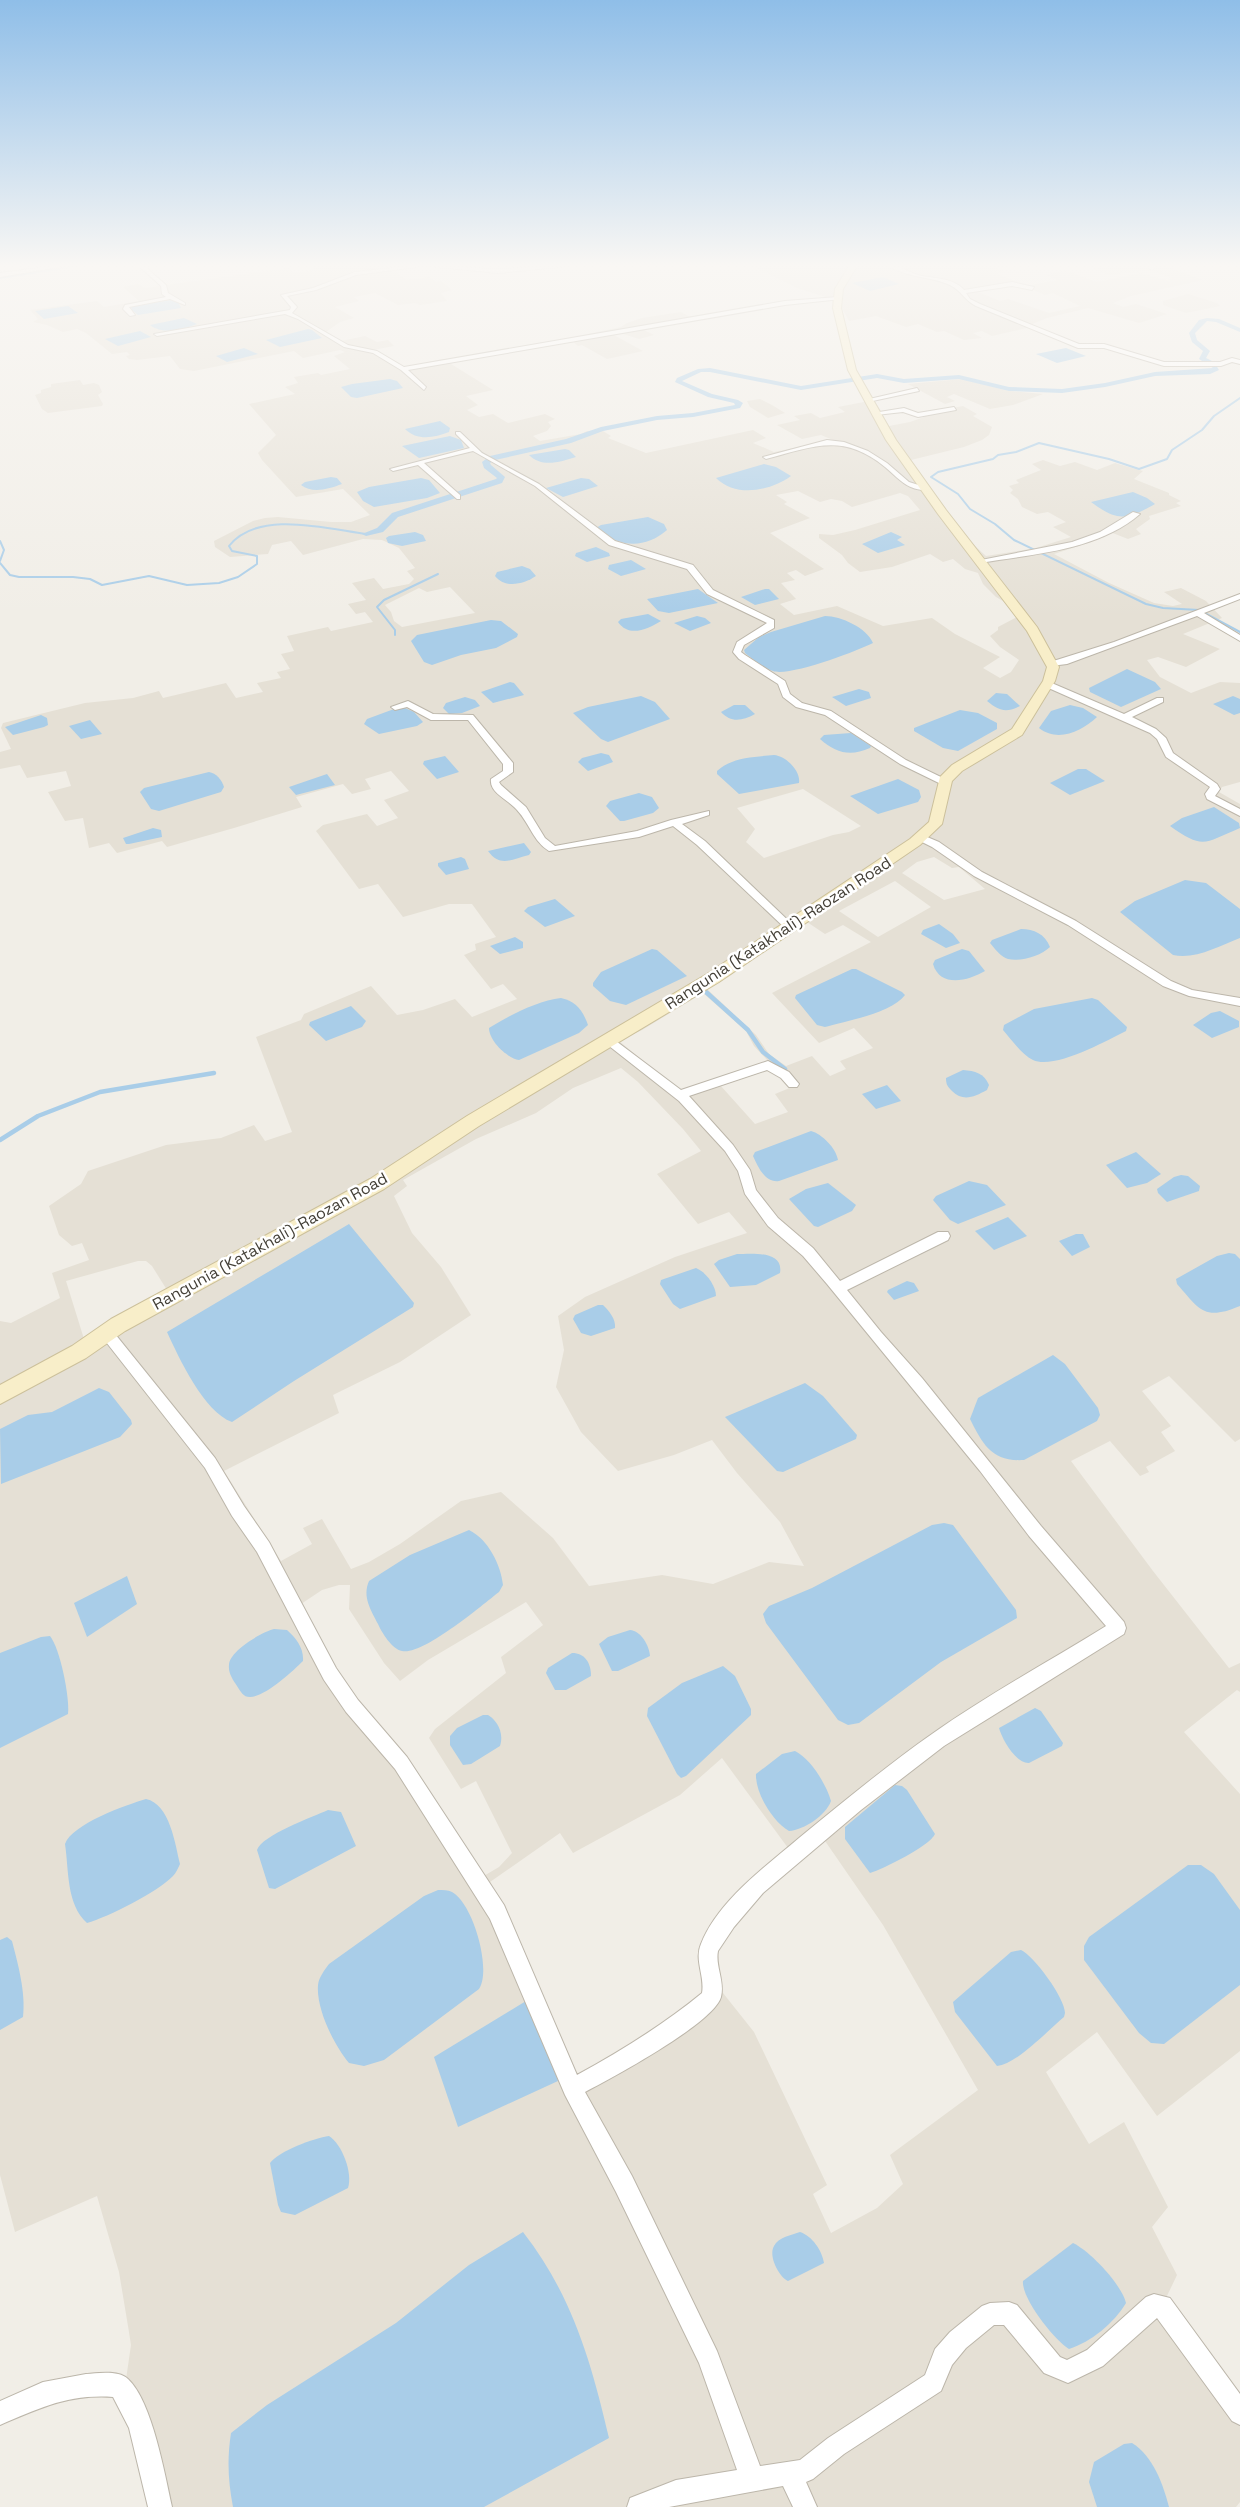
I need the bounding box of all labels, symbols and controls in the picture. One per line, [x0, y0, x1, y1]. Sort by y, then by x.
street label: Rangunia (Katakhali)-Raozan Road [661, 852, 895, 1014]
street label: Rangunia (Katakhali)-Raozan Road [149, 1167, 391, 1315]

